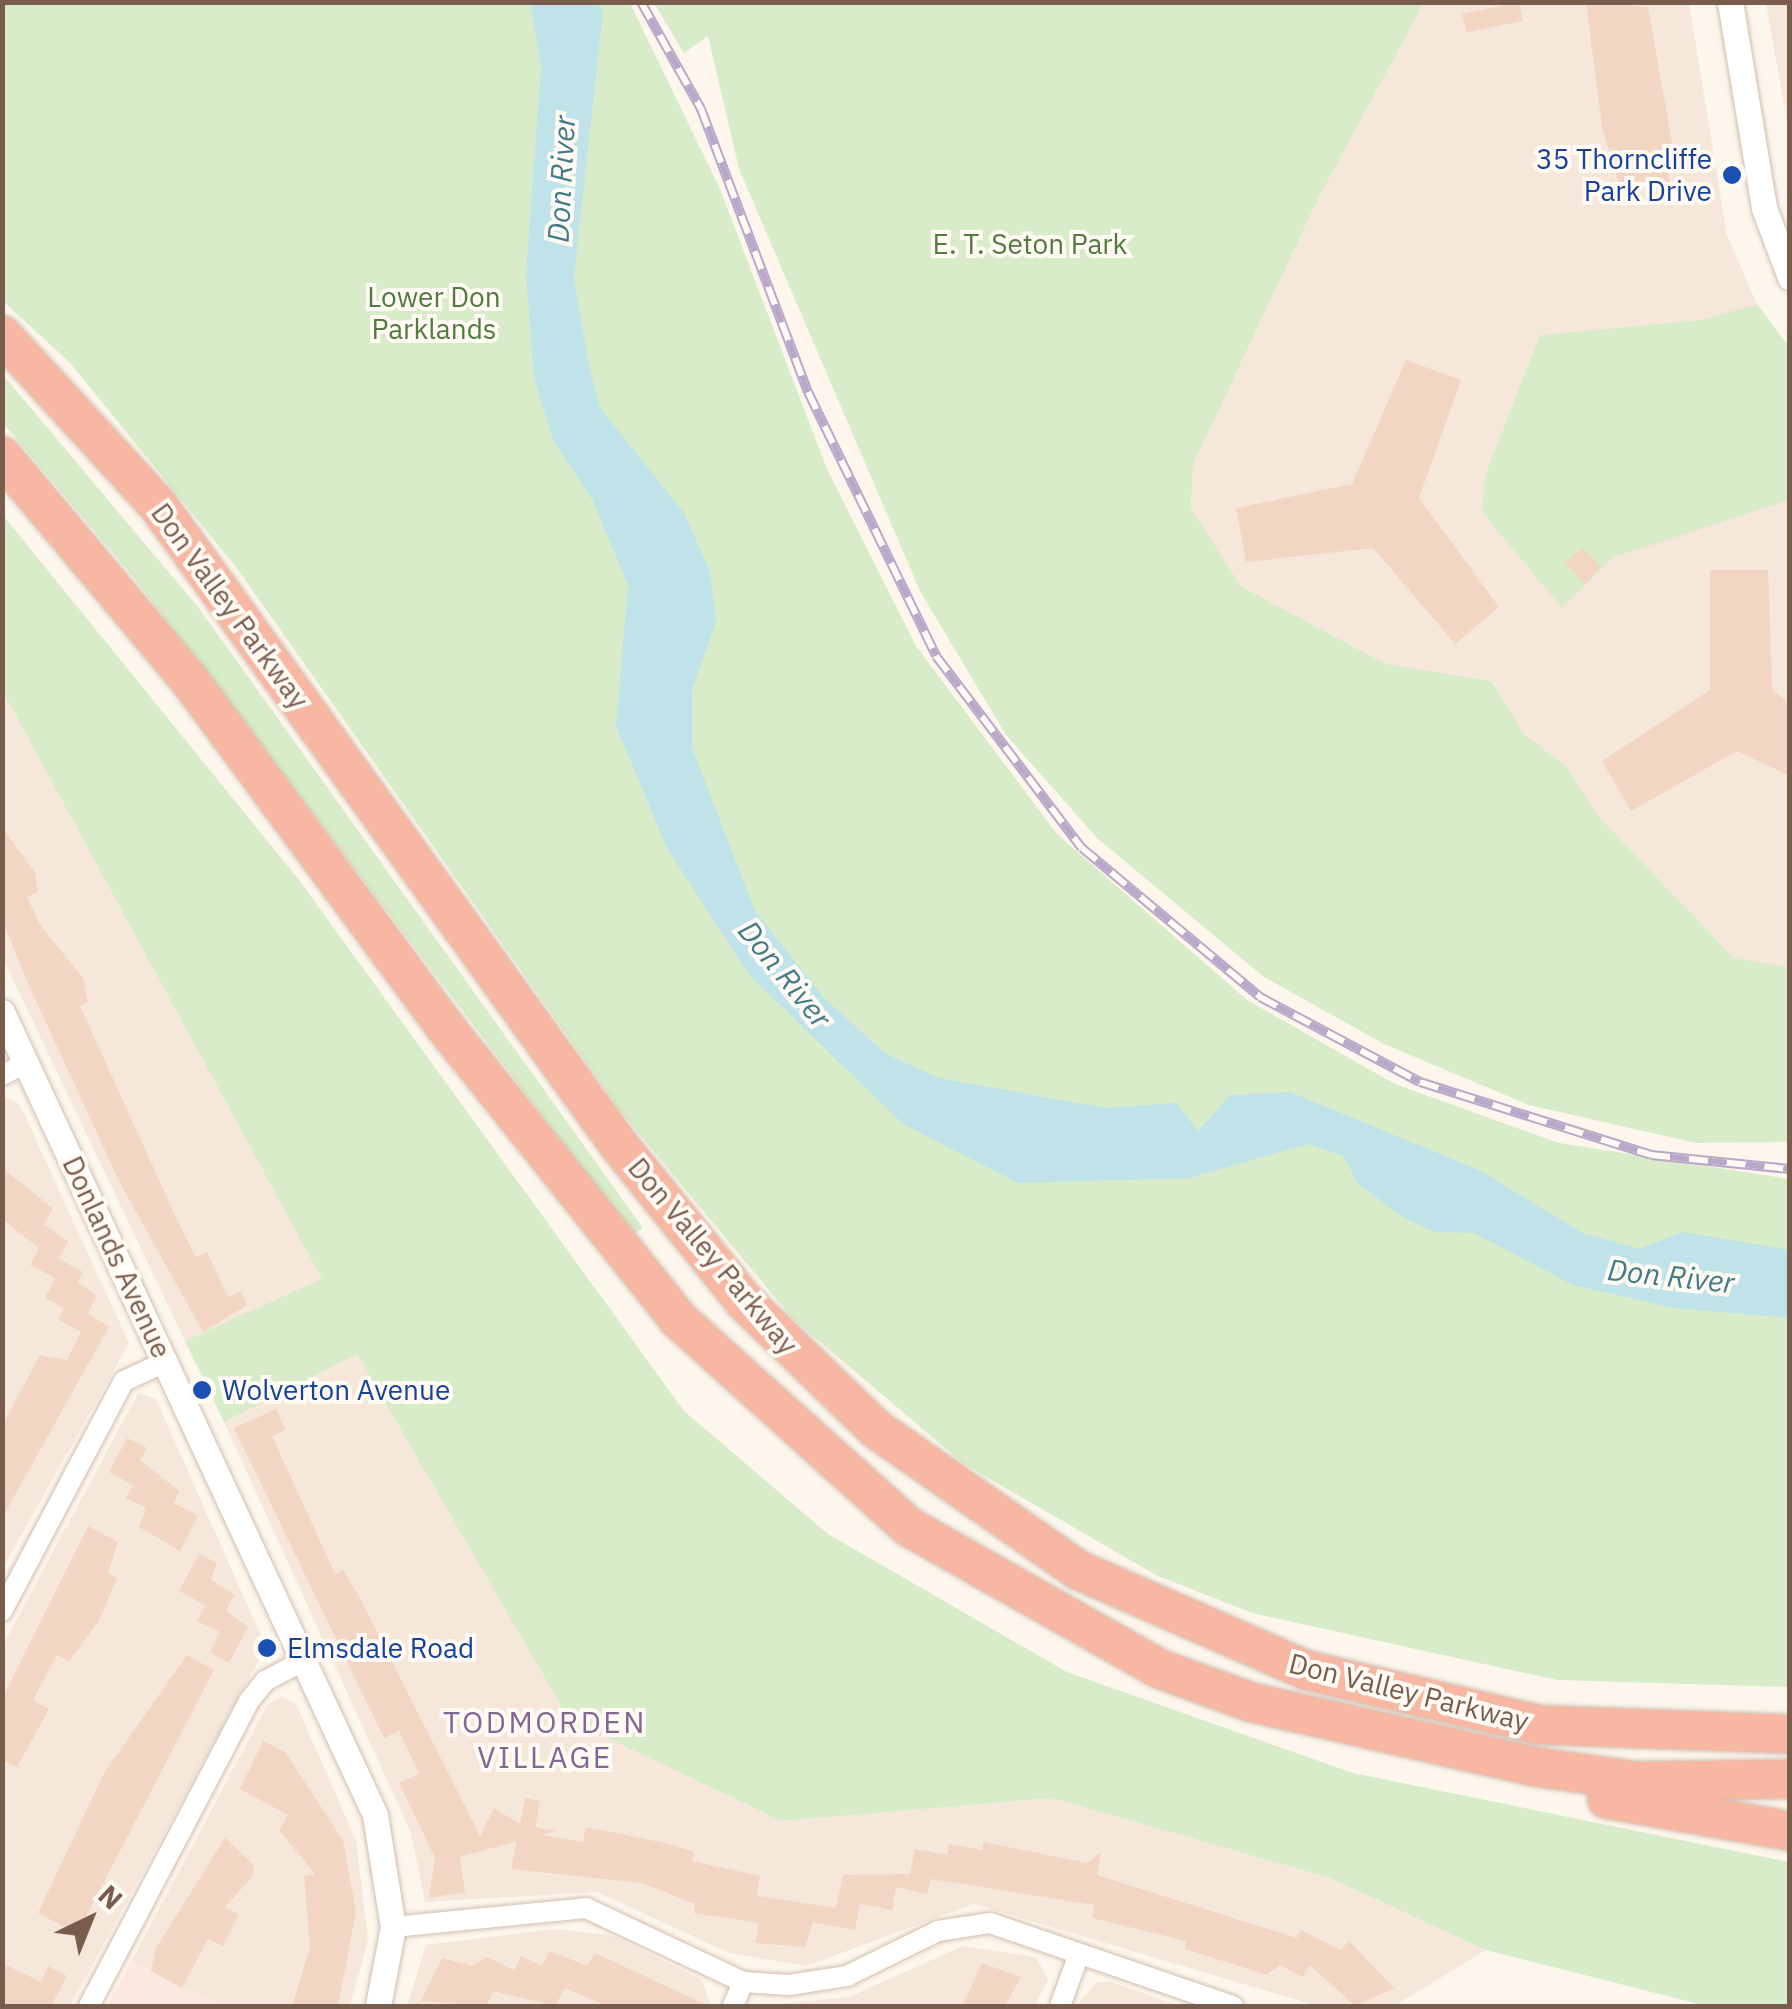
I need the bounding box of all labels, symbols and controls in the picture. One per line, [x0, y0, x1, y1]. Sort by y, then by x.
water label: Don River [540, 114, 582, 244]
place label: 35 Thorncliffe Park Drive [1536, 142, 1712, 208]
marker: 35 Thorncliffe Park Drive [1721, 164, 1743, 186]
park label: E. T. Seton Park [933, 227, 1127, 261]
park label: Lower Don Parklands [367, 280, 501, 346]
street label: Don Valley Parkway [144, 497, 316, 715]
water label: Don River [731, 913, 839, 1035]
street label: Donlands Avenue [56, 1151, 178, 1363]
street label: Don Valley Parkway [621, 1151, 805, 1361]
water label: Don River [1606, 1251, 1736, 1301]
place label: Wolverton Avenue [222, 1373, 450, 1407]
marker: Wolverton Avenue [191, 1379, 213, 1401]
place label: Elmsdale Road [287, 1631, 474, 1665]
marker: Elmsdale Road [256, 1637, 278, 1659]
street label: Don Valley Parkway [1286, 1646, 1532, 1738]
district label: TODMORDEN VILLAGE [443, 1704, 647, 1774]
north arrow [40, 1869, 140, 1969]
text: N [91, 1876, 131, 1917]

